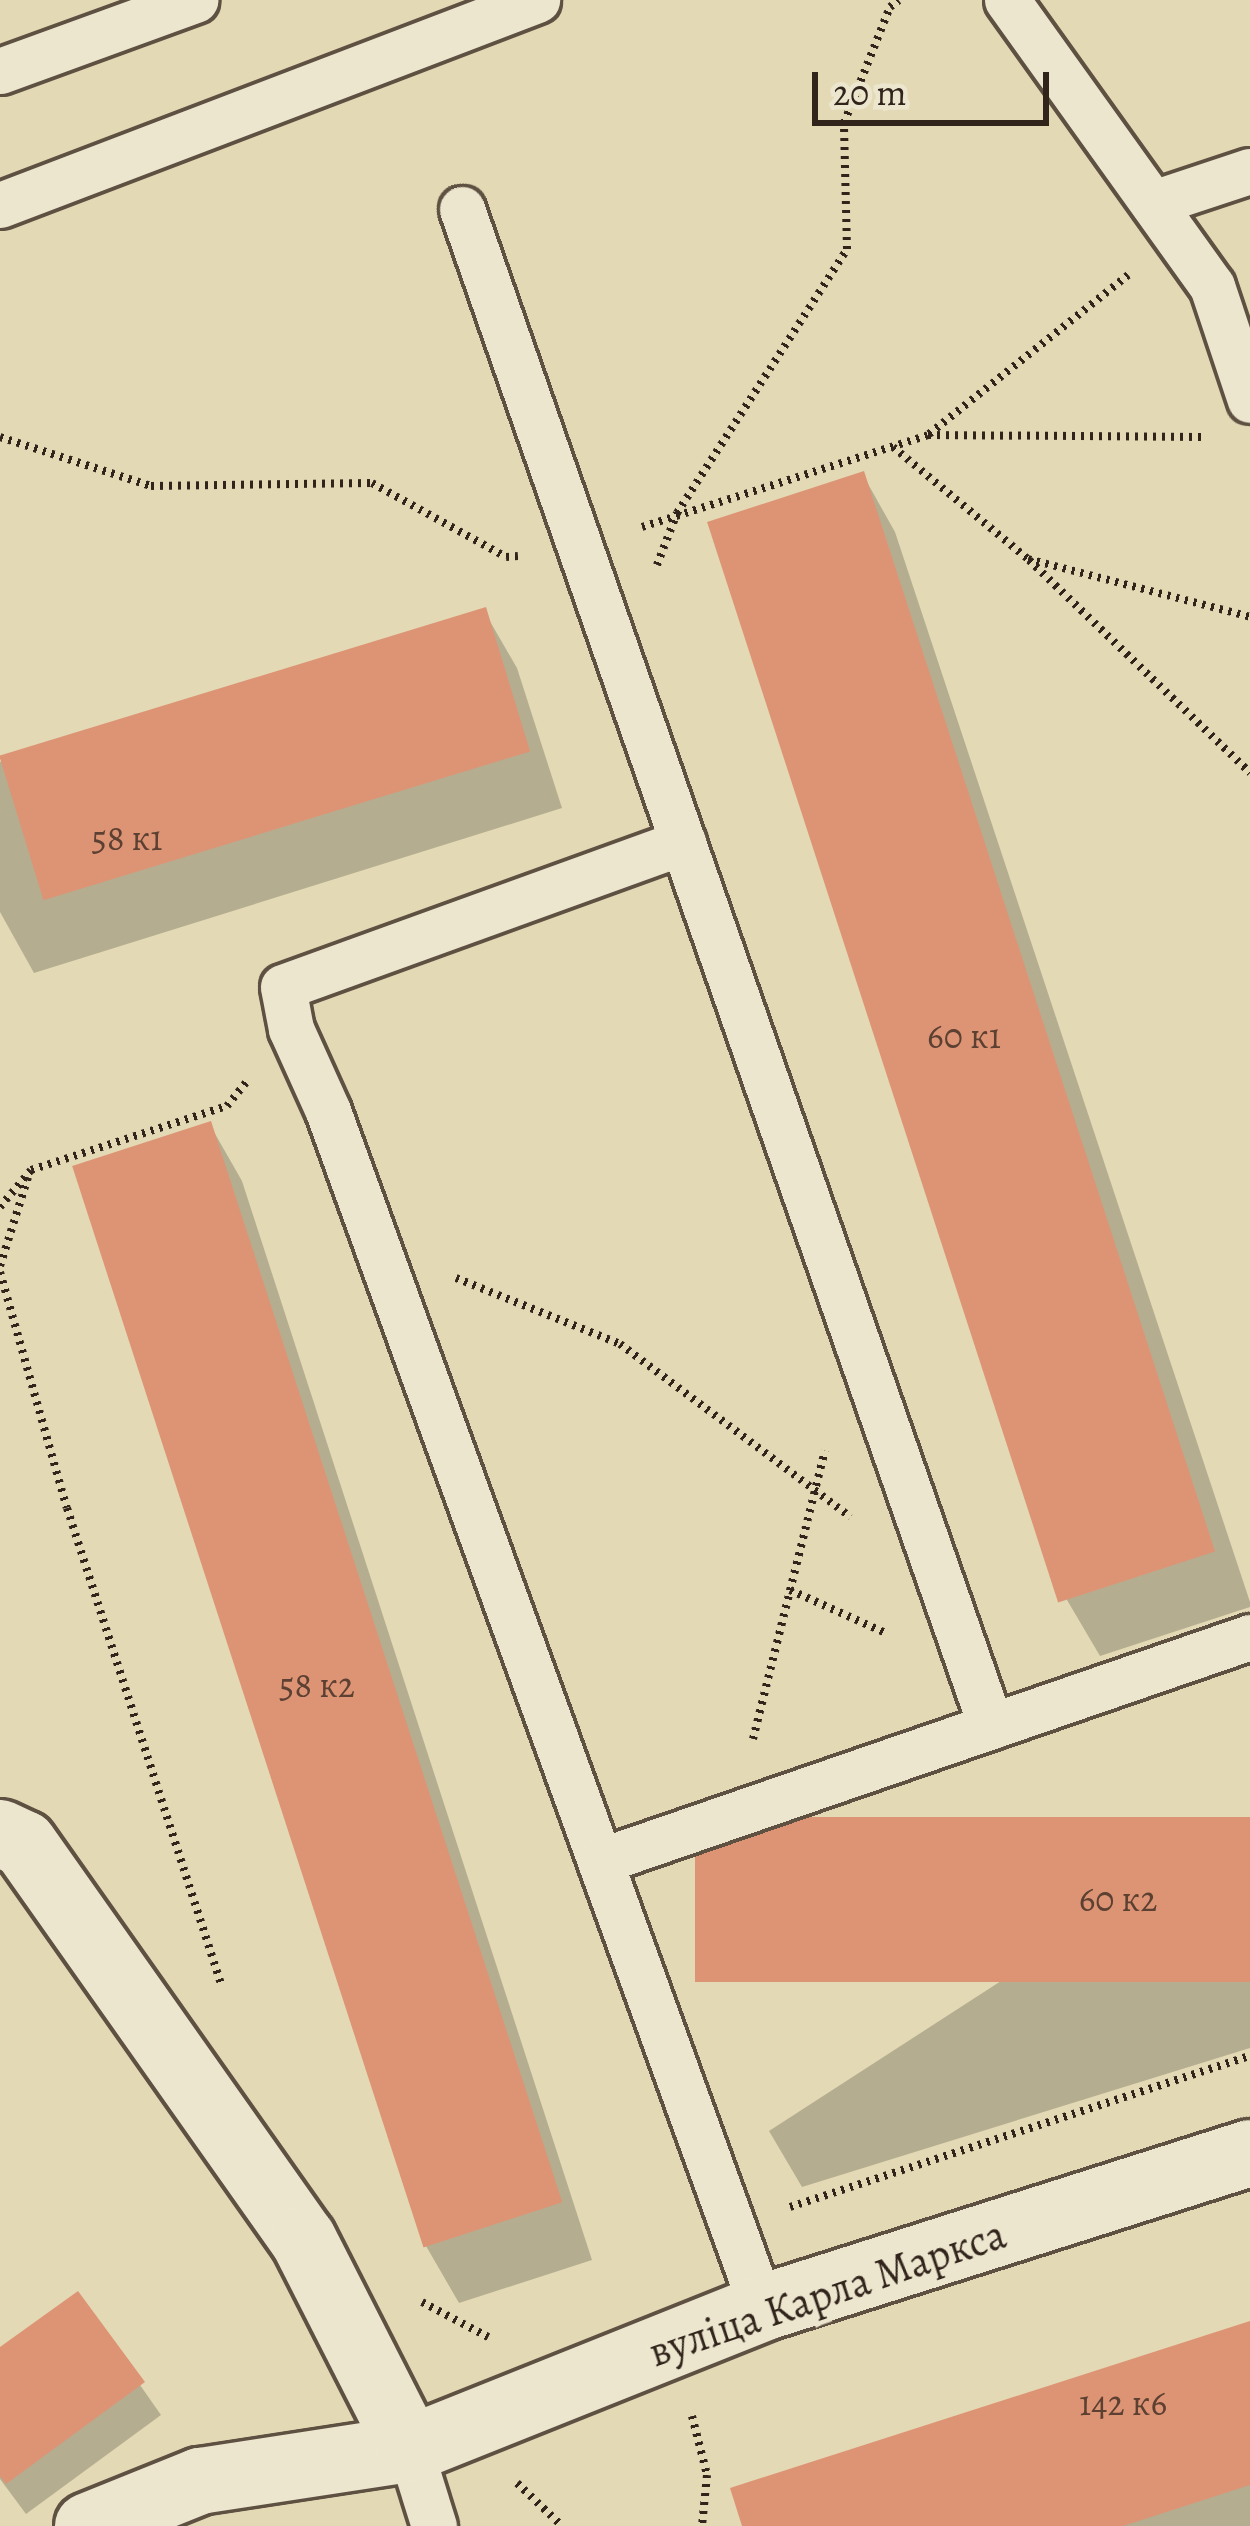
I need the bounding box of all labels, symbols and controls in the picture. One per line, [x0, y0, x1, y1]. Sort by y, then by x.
scale bar [818, 48, 1055, 122]
text: 20 m [833, 68, 906, 117]
house number: 58 к1 [91, 816, 163, 860]
house number: 60 к1 [927, 1014, 1001, 1058]
house number: 58 к2 [279, 1663, 355, 1707]
house number: 60 к2 [1079, 1877, 1157, 1921]
street label: вуліца Карла Маркса [642, 2208, 1012, 2378]
house number: 142 к6 [1079, 2381, 1167, 2425]

